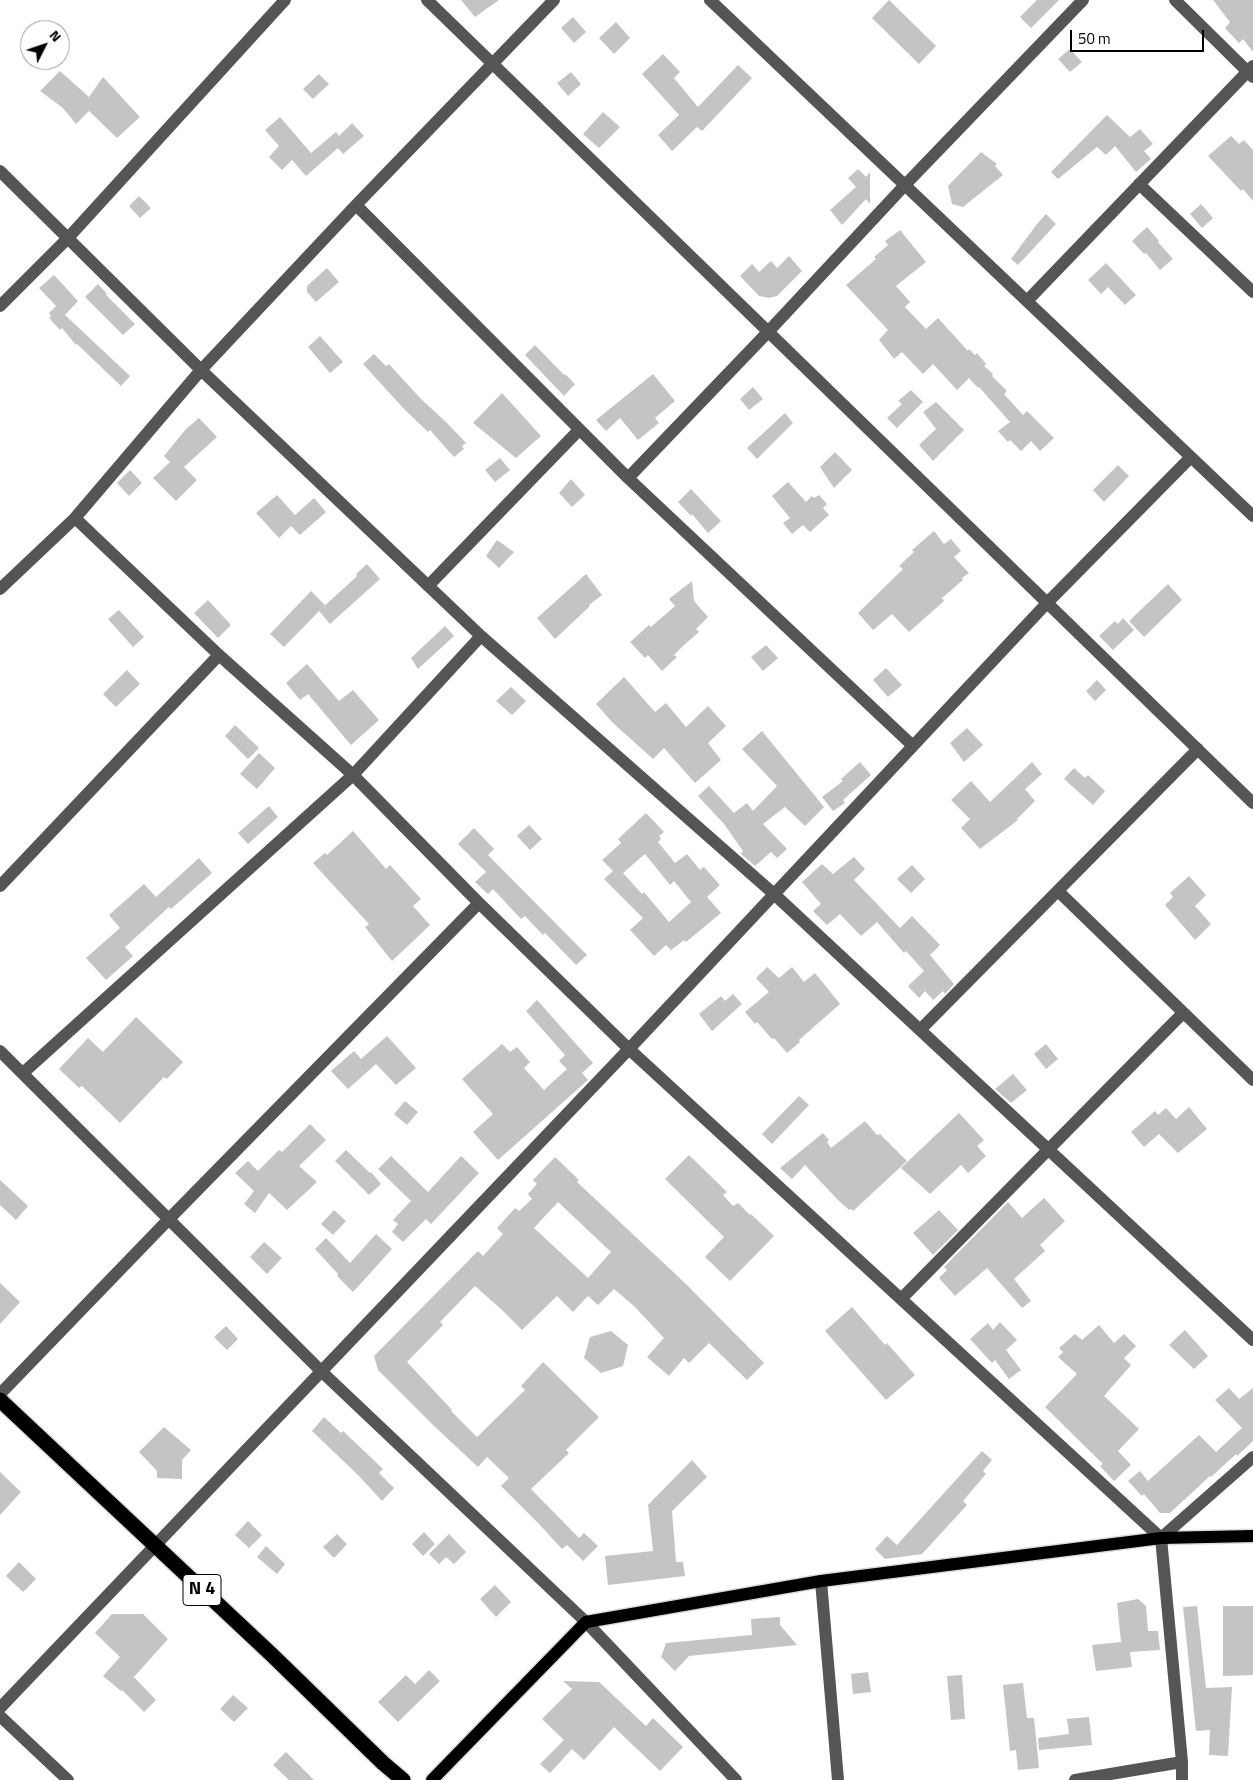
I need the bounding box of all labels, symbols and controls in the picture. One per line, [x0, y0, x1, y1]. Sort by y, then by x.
north arrow [20, 20, 70, 70]
scale bar [1073, 20, 1207, 52]
text: N [45, 25, 67, 46]
text: 50 m [1078, 27, 1111, 50]
road number: N 4 [183, 1574, 221, 1606]

